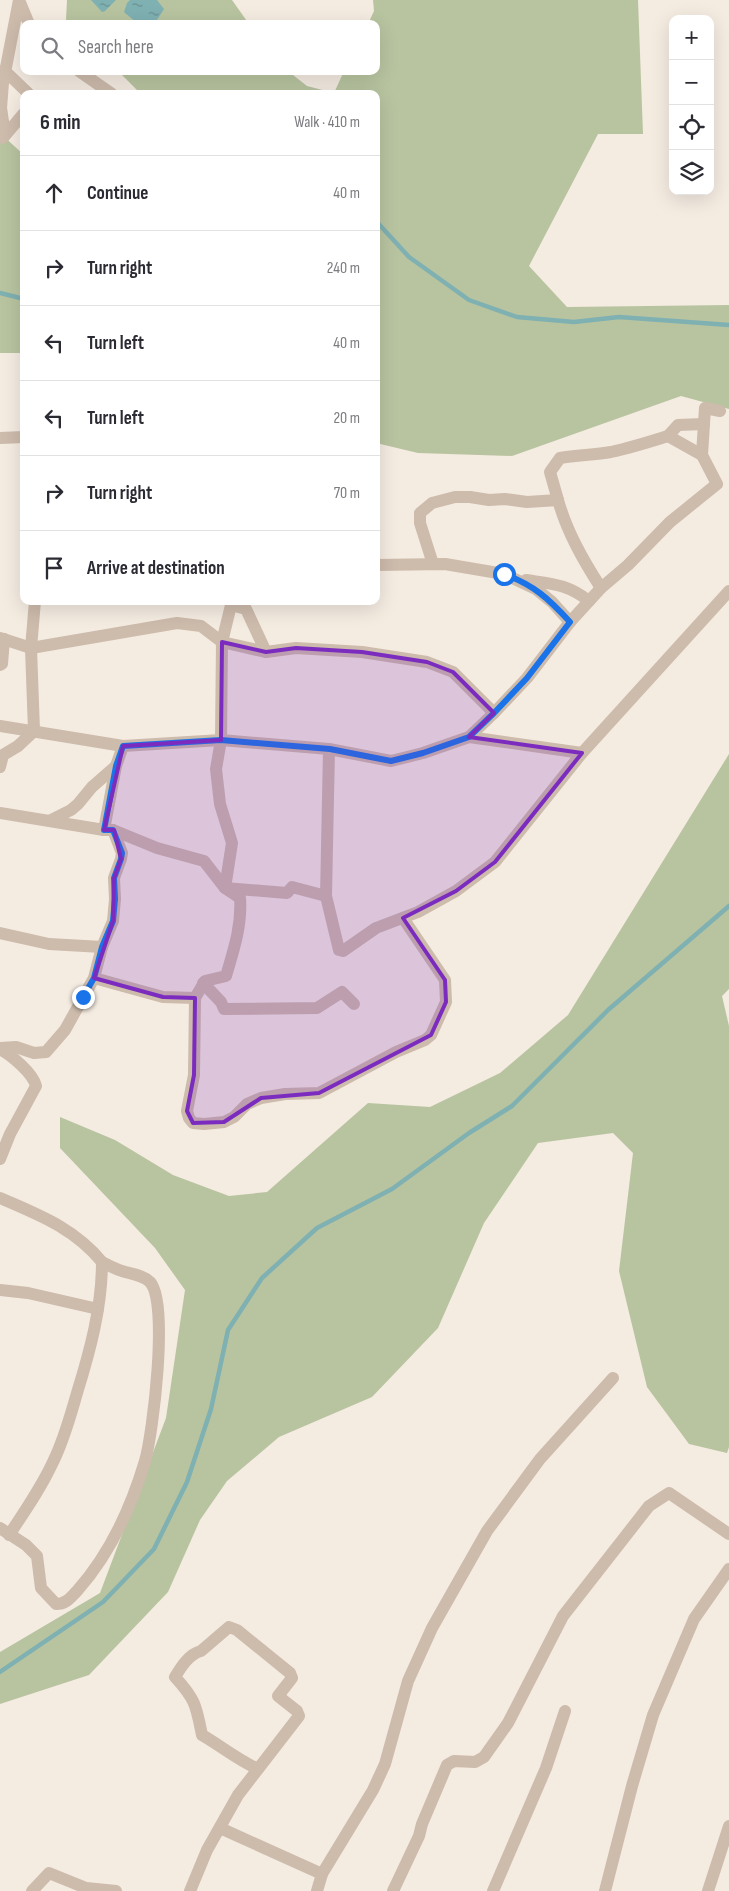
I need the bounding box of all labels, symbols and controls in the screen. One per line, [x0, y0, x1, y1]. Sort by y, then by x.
map controls [669, 15, 714, 195]
button: + [669, 15, 714, 60]
search box [20, 20, 380, 75]
icon: search [38, 34, 66, 62]
text: Search here [78, 36, 154, 59]
button: − [669, 60, 714, 105]
button: locate [669, 105, 714, 150]
text: 6 min [40, 110, 81, 135]
text: Walk · 410 m [294, 113, 360, 132]
button: layers [669, 150, 714, 195]
icon: ahead [40, 179, 68, 207]
text: Continue [87, 182, 148, 205]
text: 40 m [333, 184, 360, 203]
icon: right [40, 254, 68, 282]
text: Turn right [87, 257, 152, 280]
text: 240 m [327, 259, 360, 278]
icon: left [40, 329, 68, 357]
text: Turn left [87, 332, 144, 355]
text: 40 m [333, 334, 360, 353]
icon: left [40, 404, 68, 432]
text: Turn left [87, 407, 144, 430]
text: 20 m [333, 409, 360, 428]
icon: right [40, 479, 68, 507]
text: Turn right [87, 482, 152, 505]
text: 70 m [334, 484, 360, 503]
icon: arrive [40, 554, 68, 582]
text: Arrive at destination [87, 557, 225, 580]
route start [493, 563, 516, 586]
route end [72, 986, 95, 1009]

